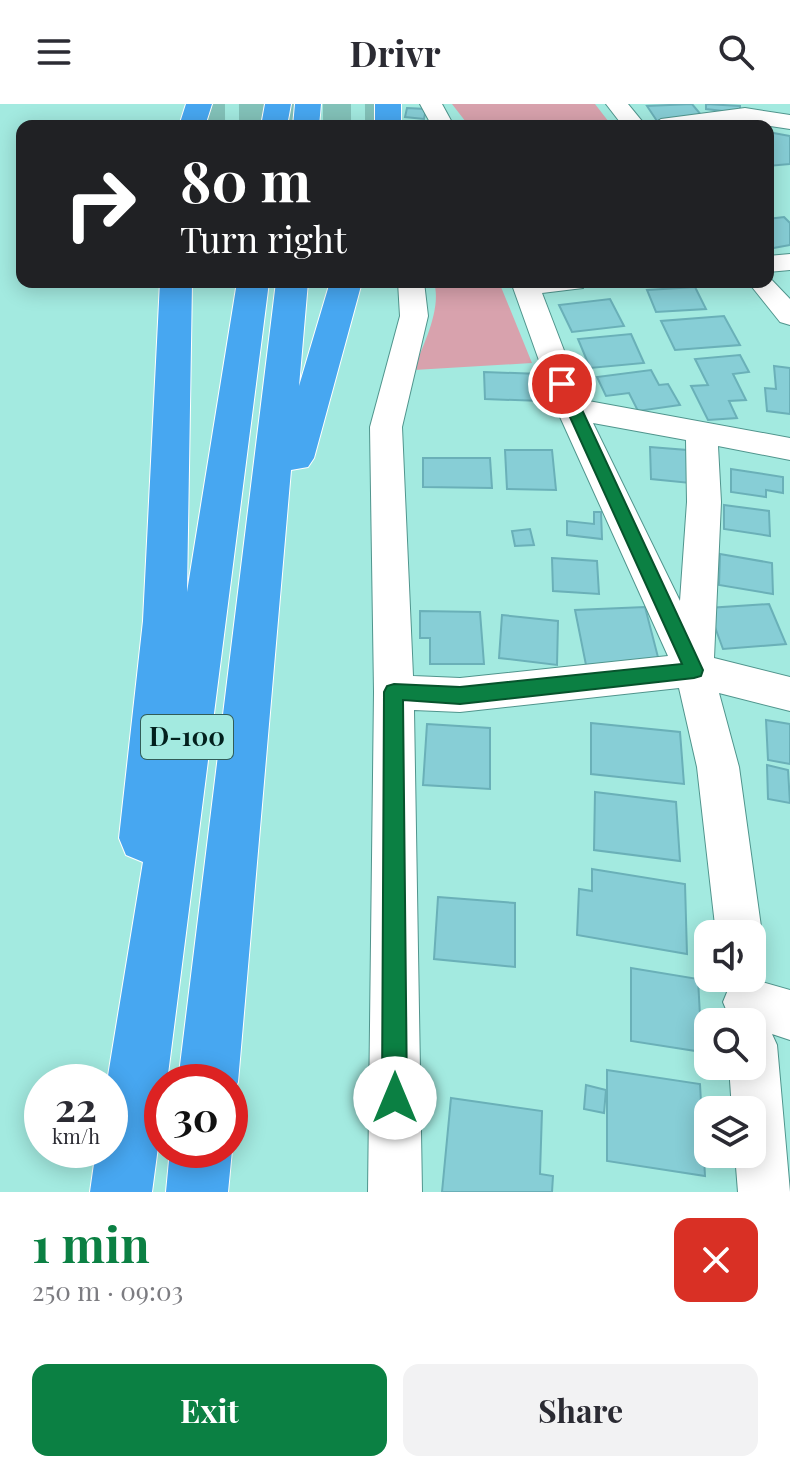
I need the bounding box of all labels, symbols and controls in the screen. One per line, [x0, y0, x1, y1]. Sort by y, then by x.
text: Drivr [349, 28, 441, 76]
icon: menu [32, 30, 76, 74]
icon: search [714, 30, 758, 74]
text: 80 m [180, 142, 311, 217]
icon: right [48, 152, 152, 256]
text: Turn right [180, 214, 347, 262]
pin [528, 350, 596, 418]
icon: arrive [540, 362, 584, 406]
road number: D-100 [141, 715, 233, 759]
map controls [694, 920, 766, 1168]
button: sound [694, 920, 766, 992]
button: search [694, 1008, 766, 1080]
position arrow [353, 1056, 437, 1140]
speed limit sign: 30 [144, 1064, 248, 1168]
text: 22 [55, 1079, 97, 1132]
button: layers [694, 1096, 766, 1168]
text: km/h [52, 1122, 100, 1149]
text: 1 min [32, 1211, 150, 1275]
button: close [674, 1218, 758, 1302]
text: 250 m · 09:03 [32, 1273, 183, 1308]
button: Exit [32, 1364, 387, 1456]
button: Share [403, 1364, 758, 1456]

